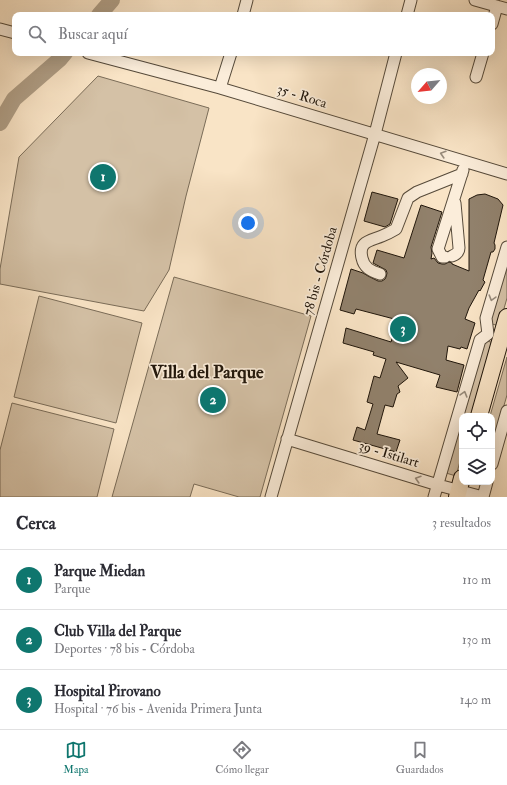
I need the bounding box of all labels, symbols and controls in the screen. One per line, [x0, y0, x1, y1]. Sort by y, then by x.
search box [12, 12, 495, 56]
icon: search [26, 23, 48, 45]
text: Buscar aquí [58, 25, 127, 44]
north arrow [411, 68, 447, 104]
street label: 35 - Roca [275, 80, 329, 112]
one-way arrow [440, 150, 447, 159]
pin: 1 [90, 162, 116, 192]
your location [238, 213, 258, 233]
street label: 78 bis - Córdoba [299, 224, 341, 317]
one-way arrow [488, 295, 497, 302]
pin: 3 [390, 314, 416, 344]
district label: Villa del Parque [149, 361, 264, 384]
pin: 2 [200, 385, 226, 415]
one-way arrow [460, 391, 468, 397]
map controls [459, 413, 495, 485]
button: locate [459, 413, 495, 449]
street label: 39 - Istilart [357, 437, 422, 471]
button: layers [459, 449, 495, 485]
one-way arrow [415, 475, 422, 484]
text: Cerca [16, 513, 56, 534]
text: 3 resultados [432, 515, 491, 531]
text: Parque Miedan [54, 562, 145, 581]
text: 1 [27, 572, 31, 588]
text: 110 m [462, 572, 491, 588]
text: Parque [54, 581, 90, 597]
text: Club Villa del Parque [54, 622, 181, 641]
text: 2 [26, 632, 32, 648]
text: 130 m [462, 632, 491, 648]
text: Deportes · 78 bis - Córdoba [54, 641, 195, 657]
text: Hospital Pirovano [54, 682, 161, 701]
text: 3 [27, 692, 32, 708]
text: 140 m [460, 692, 491, 708]
text: Hospital · 76 bis - Avenida Primera Junta [54, 701, 262, 717]
tab: Mapa [63, 739, 89, 776]
tab: Cómo llegar [215, 739, 269, 776]
tab: Guardados [396, 739, 444, 776]

